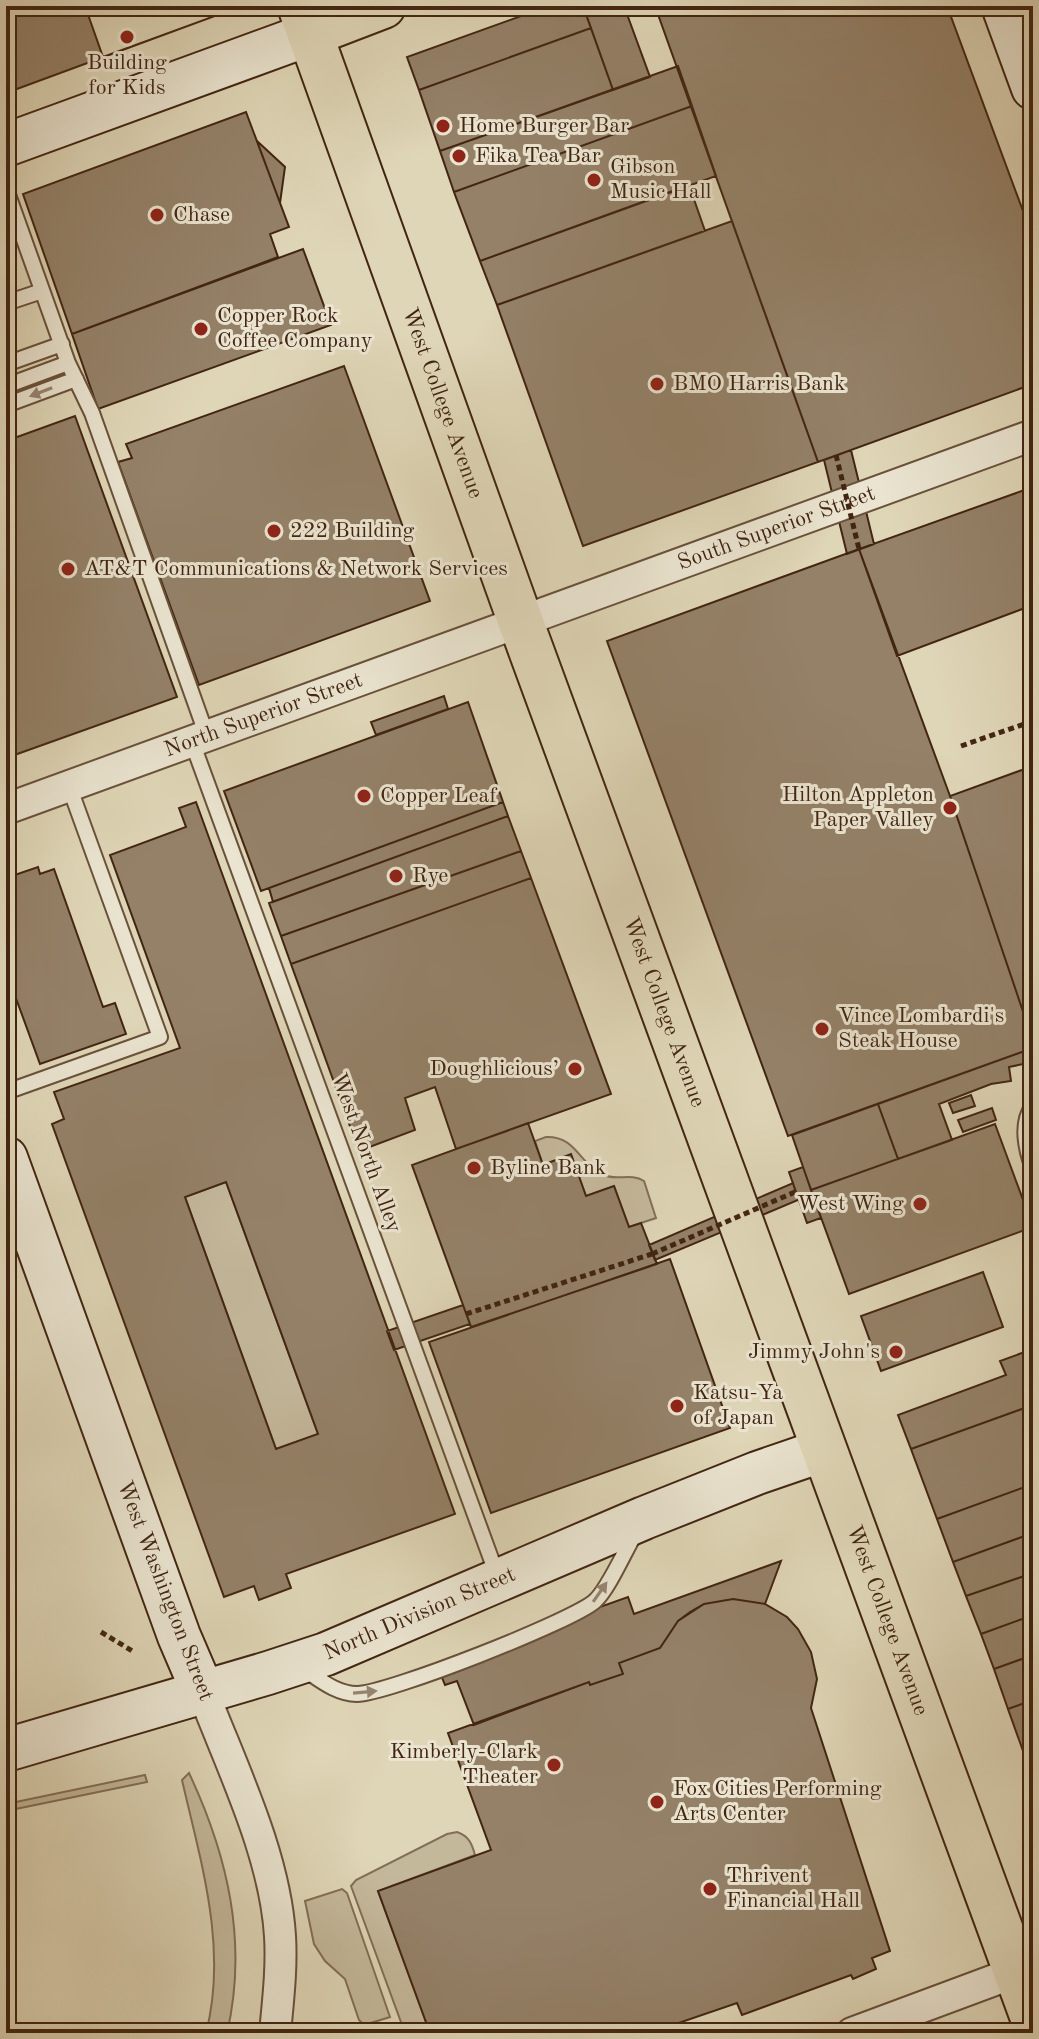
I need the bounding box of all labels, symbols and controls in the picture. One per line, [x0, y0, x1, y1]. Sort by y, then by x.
marker: Building for Kids [118, 28, 136, 46]
place label: Building for Kids [87, 52, 167, 99]
place label: Home Burger Bar [459, 115, 629, 137]
marker: Home Burger Bar [434, 117, 452, 135]
place label: Fika Tea Bar [475, 145, 601, 167]
marker: Fika Tea Bar [450, 147, 468, 165]
place label: Gibson Music Hall [610, 156, 712, 203]
marker: Gibson Music Hall [585, 171, 603, 189]
place label: Chase [173, 204, 230, 226]
marker: Chase [148, 206, 166, 224]
place label: Copper Rock Coffee Company [217, 305, 373, 352]
street label: West College Avenue [398, 305, 487, 501]
marker: Copper Rock Coffee Company [192, 320, 210, 338]
place label: BMO Harris Bank [673, 373, 845, 395]
marker: BMO Harris Bank [648, 375, 666, 393]
one-way arrow [29, 386, 53, 399]
street label: South Superior Street [675, 482, 878, 574]
place label: 222 Building [290, 520, 415, 542]
marker: 222 Building [265, 522, 283, 540]
place label: AT&T Communications & Network Services [84, 558, 508, 580]
marker: AT&T Communications & Network Services [59, 560, 77, 578]
street label: North Superior Street [161, 669, 365, 761]
place label: Hilton Appleton Paper Valley [782, 784, 934, 831]
place label: Copper Leaf [380, 785, 497, 807]
marker: Copper Leaf [355, 787, 373, 805]
marker: Hilton Appleton Paper Valley [941, 799, 959, 817]
place label: Rye [412, 865, 448, 887]
marker: Rye [387, 867, 405, 885]
street label: West College Avenue [619, 914, 709, 1110]
place label: Vince Lombardi's Steak House [838, 1005, 1004, 1052]
marker: Vince Lombardi's Steak House [813, 1020, 831, 1038]
place label: Doughlicious’ [430, 1058, 559, 1080]
marker: Doughlicious’ [566, 1060, 584, 1078]
street label: West North Alley [327, 1070, 405, 1236]
place label: Byline Bank [490, 1157, 606, 1179]
marker: Byline Bank [465, 1159, 483, 1177]
place label: West Wing [797, 1193, 904, 1215]
marker: West Wing [911, 1195, 929, 1213]
place label: Jimmy John's [748, 1341, 880, 1363]
marker: Jimmy John's [887, 1343, 905, 1361]
place label: Katsu-Ya of Japan [693, 1382, 783, 1429]
marker: Katsu-Ya of Japan [668, 1397, 686, 1415]
street label: West Washington Street [113, 1478, 217, 1704]
street label: West College Avenue [842, 1523, 932, 1719]
street label: North Division Street [321, 1563, 519, 1665]
one-way arrow [592, 1581, 608, 1603]
one-way arrow [353, 1686, 378, 1699]
place label: Kimberly-Clark Theater [390, 1741, 538, 1788]
marker: Kimberly-Clark Theater [545, 1756, 563, 1774]
place label: Fox Cities Performing Arts Center [673, 1778, 882, 1825]
marker: Fox Cities Performing Arts Center [648, 1793, 666, 1811]
place label: Thrivent Financial Hall [726, 1865, 860, 1912]
marker: Thrivent Financial Hall [701, 1880, 719, 1898]

